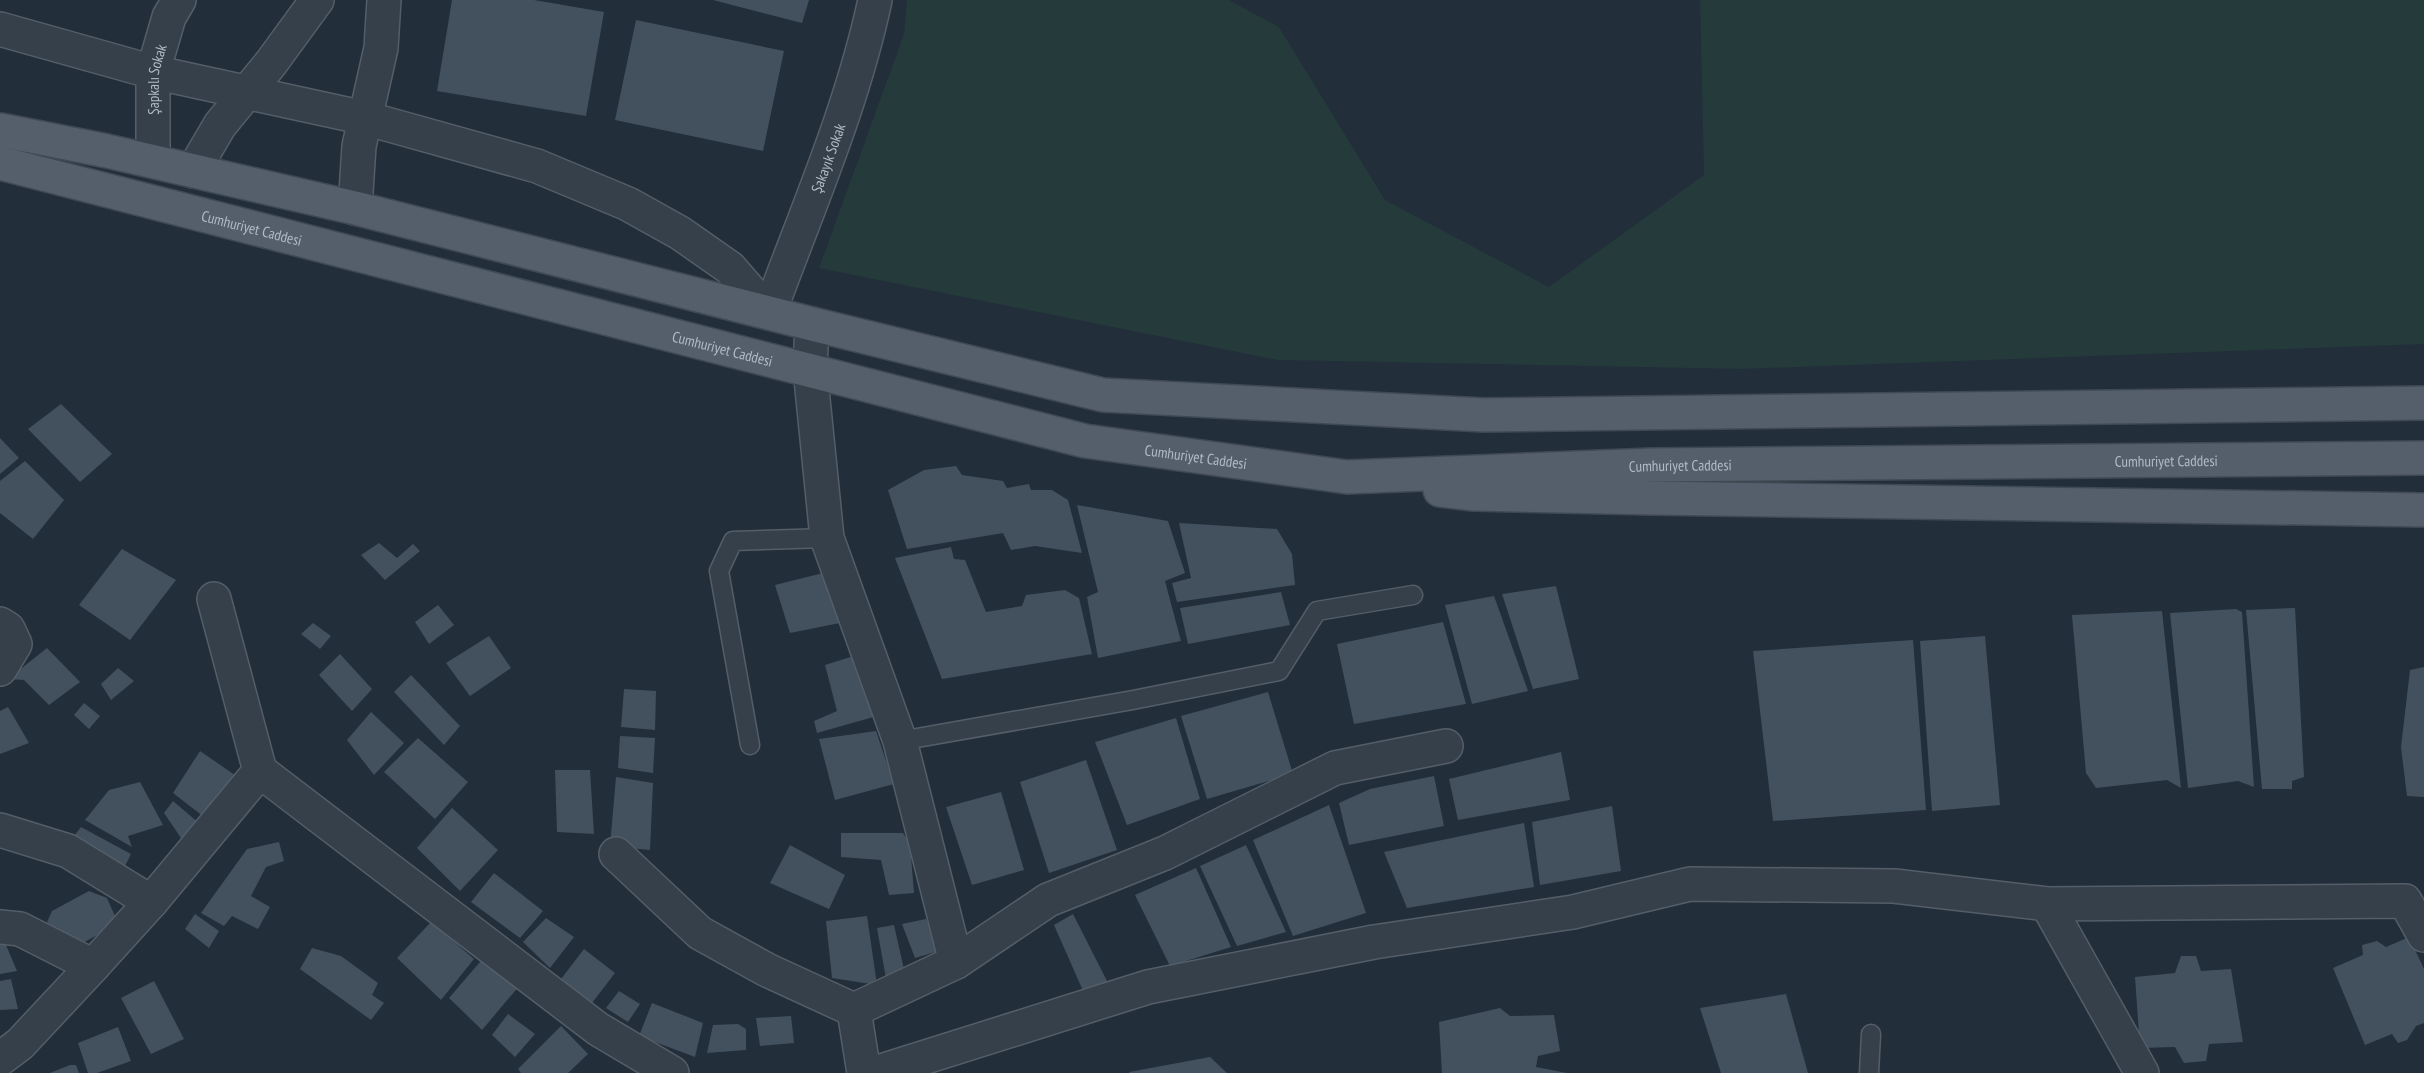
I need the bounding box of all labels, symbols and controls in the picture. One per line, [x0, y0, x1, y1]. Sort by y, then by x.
street label: Şapkalı Sokak [143, 42, 170, 115]
street label: Şakayık Sokak [806, 121, 849, 195]
street label: Cumhuriyet Caddesi [200, 206, 304, 250]
street label: Cumhuriyet Caddesi [670, 326, 775, 370]
street label: Cumhuriyet Caddesi [1144, 440, 1248, 473]
street label: Cumhuriyet Caddesi [2115, 450, 2218, 470]
street label: Cumhuriyet Caddesi [1628, 455, 1732, 475]

